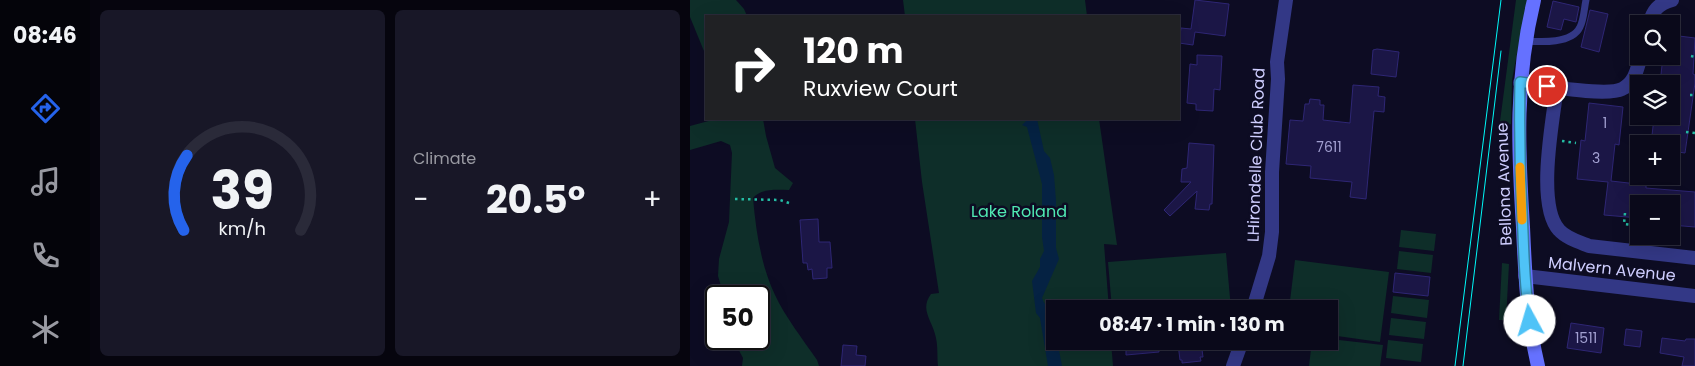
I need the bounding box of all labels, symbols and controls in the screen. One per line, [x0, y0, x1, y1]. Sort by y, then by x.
map controls [1630, 15, 1680, 245]
button: search [1630, 15, 1680, 65]
text: 08:46 [13, 20, 77, 51]
text: 120 m [803, 26, 903, 75]
icon: right [720, 35, 785, 100]
pin [1526, 65, 1568, 107]
street label: LHirondelle Club Road [1241, 67, 1271, 243]
icon: arrive [1533, 72, 1561, 100]
text: Ruxview Court [803, 73, 958, 104]
button: layers [1630, 75, 1680, 125]
icon: directions [28, 91, 63, 126]
house number: 1 [1603, 113, 1607, 133]
street label: Bellona Avenue [1490, 122, 1518, 246]
button: + [1630, 135, 1680, 185]
house number: 7611 [1316, 137, 1342, 157]
text: Climate [413, 147, 476, 170]
house number: 3 [1592, 148, 1600, 168]
text: 39 [211, 154, 274, 227]
icon: music [28, 164, 63, 199]
text: 20.5° [486, 173, 585, 226]
text: − [413, 180, 428, 219]
text: + [643, 180, 662, 219]
button: − [1630, 195, 1680, 245]
park label: Lake Roland [971, 200, 1067, 223]
text: km/h [219, 216, 266, 241]
icon: phone [28, 238, 63, 273]
street label: Malvern Avenue [1547, 251, 1677, 287]
speed limit sign: 50 [705, 285, 770, 350]
position arrow [1503, 294, 1555, 346]
text: 08:47 · 1 min · 130 m [1099, 311, 1285, 338]
icon: climate [28, 312, 63, 347]
house number: 1511 [1575, 328, 1597, 348]

